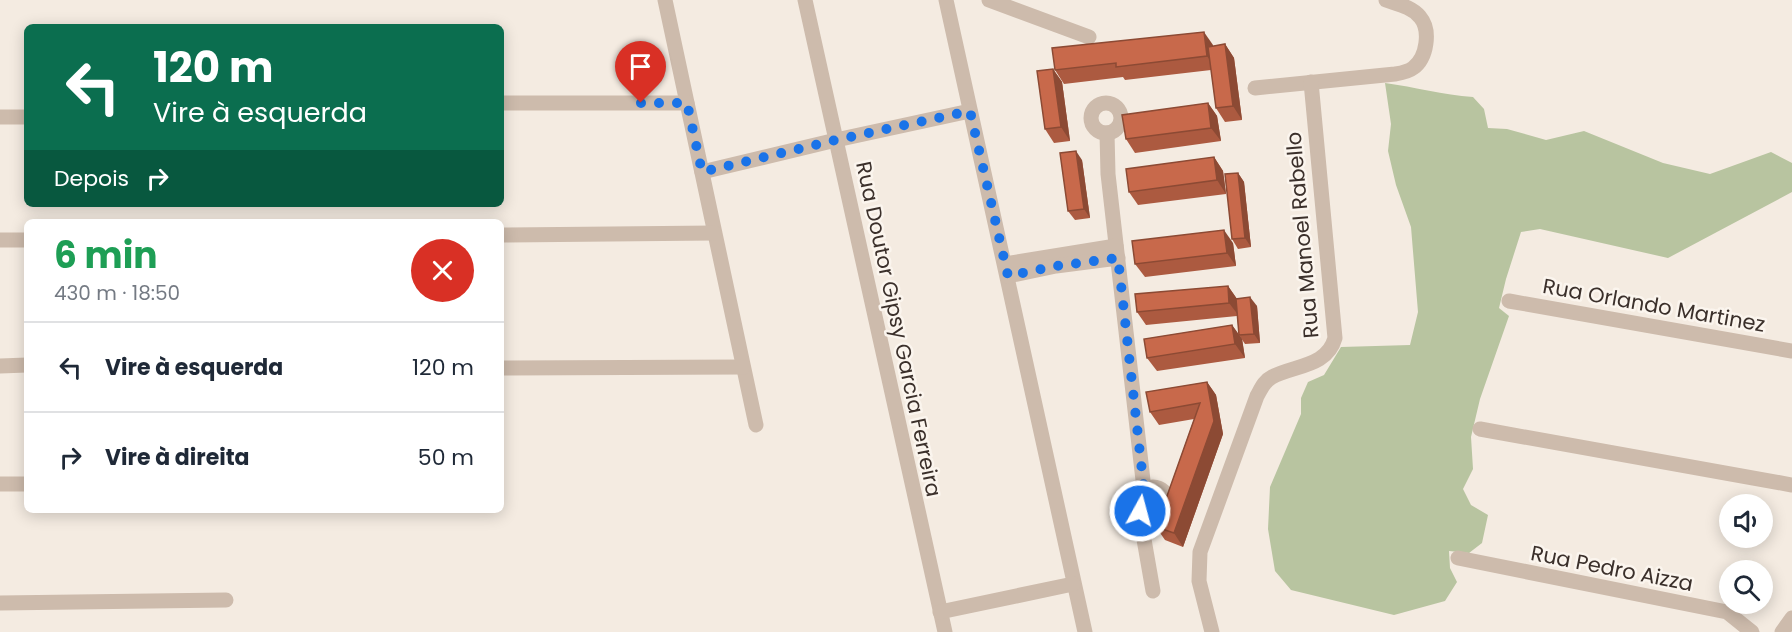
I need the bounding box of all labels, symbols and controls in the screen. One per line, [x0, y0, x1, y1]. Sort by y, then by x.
text: 120 m [153, 38, 274, 97]
pin [615, 41, 666, 103]
icon: left [54, 48, 132, 126]
icon: arrive [624, 50, 657, 83]
text: Vire à esquerda [153, 94, 367, 131]
street label: Rua Manoel Rabello [1279, 131, 1325, 339]
street label: Rua Doutor Gipsy Garcia Ferreira [849, 159, 949, 499]
icon: right [141, 162, 174, 195]
text: Depois [54, 163, 129, 194]
text: 6 min [54, 230, 158, 281]
button: close [411, 239, 474, 302]
street label: Rua Orlando Martinez [1541, 271, 1767, 339]
text: 430 m · 18:50 [54, 279, 180, 307]
icon: left [54, 351, 87, 384]
text: Vire à esquerda [105, 352, 283, 383]
text: 120 m [412, 352, 474, 383]
icon: right [54, 441, 87, 474]
text: Vire à direita [105, 442, 250, 473]
text: 50 m [418, 442, 474, 473]
position arrow [1108, 479, 1172, 543]
map controls [1719, 494, 1773, 614]
button: sound [1719, 494, 1773, 548]
street label: Rua Pedro Aizza [1528, 538, 1696, 598]
button: search [1719, 560, 1773, 614]

